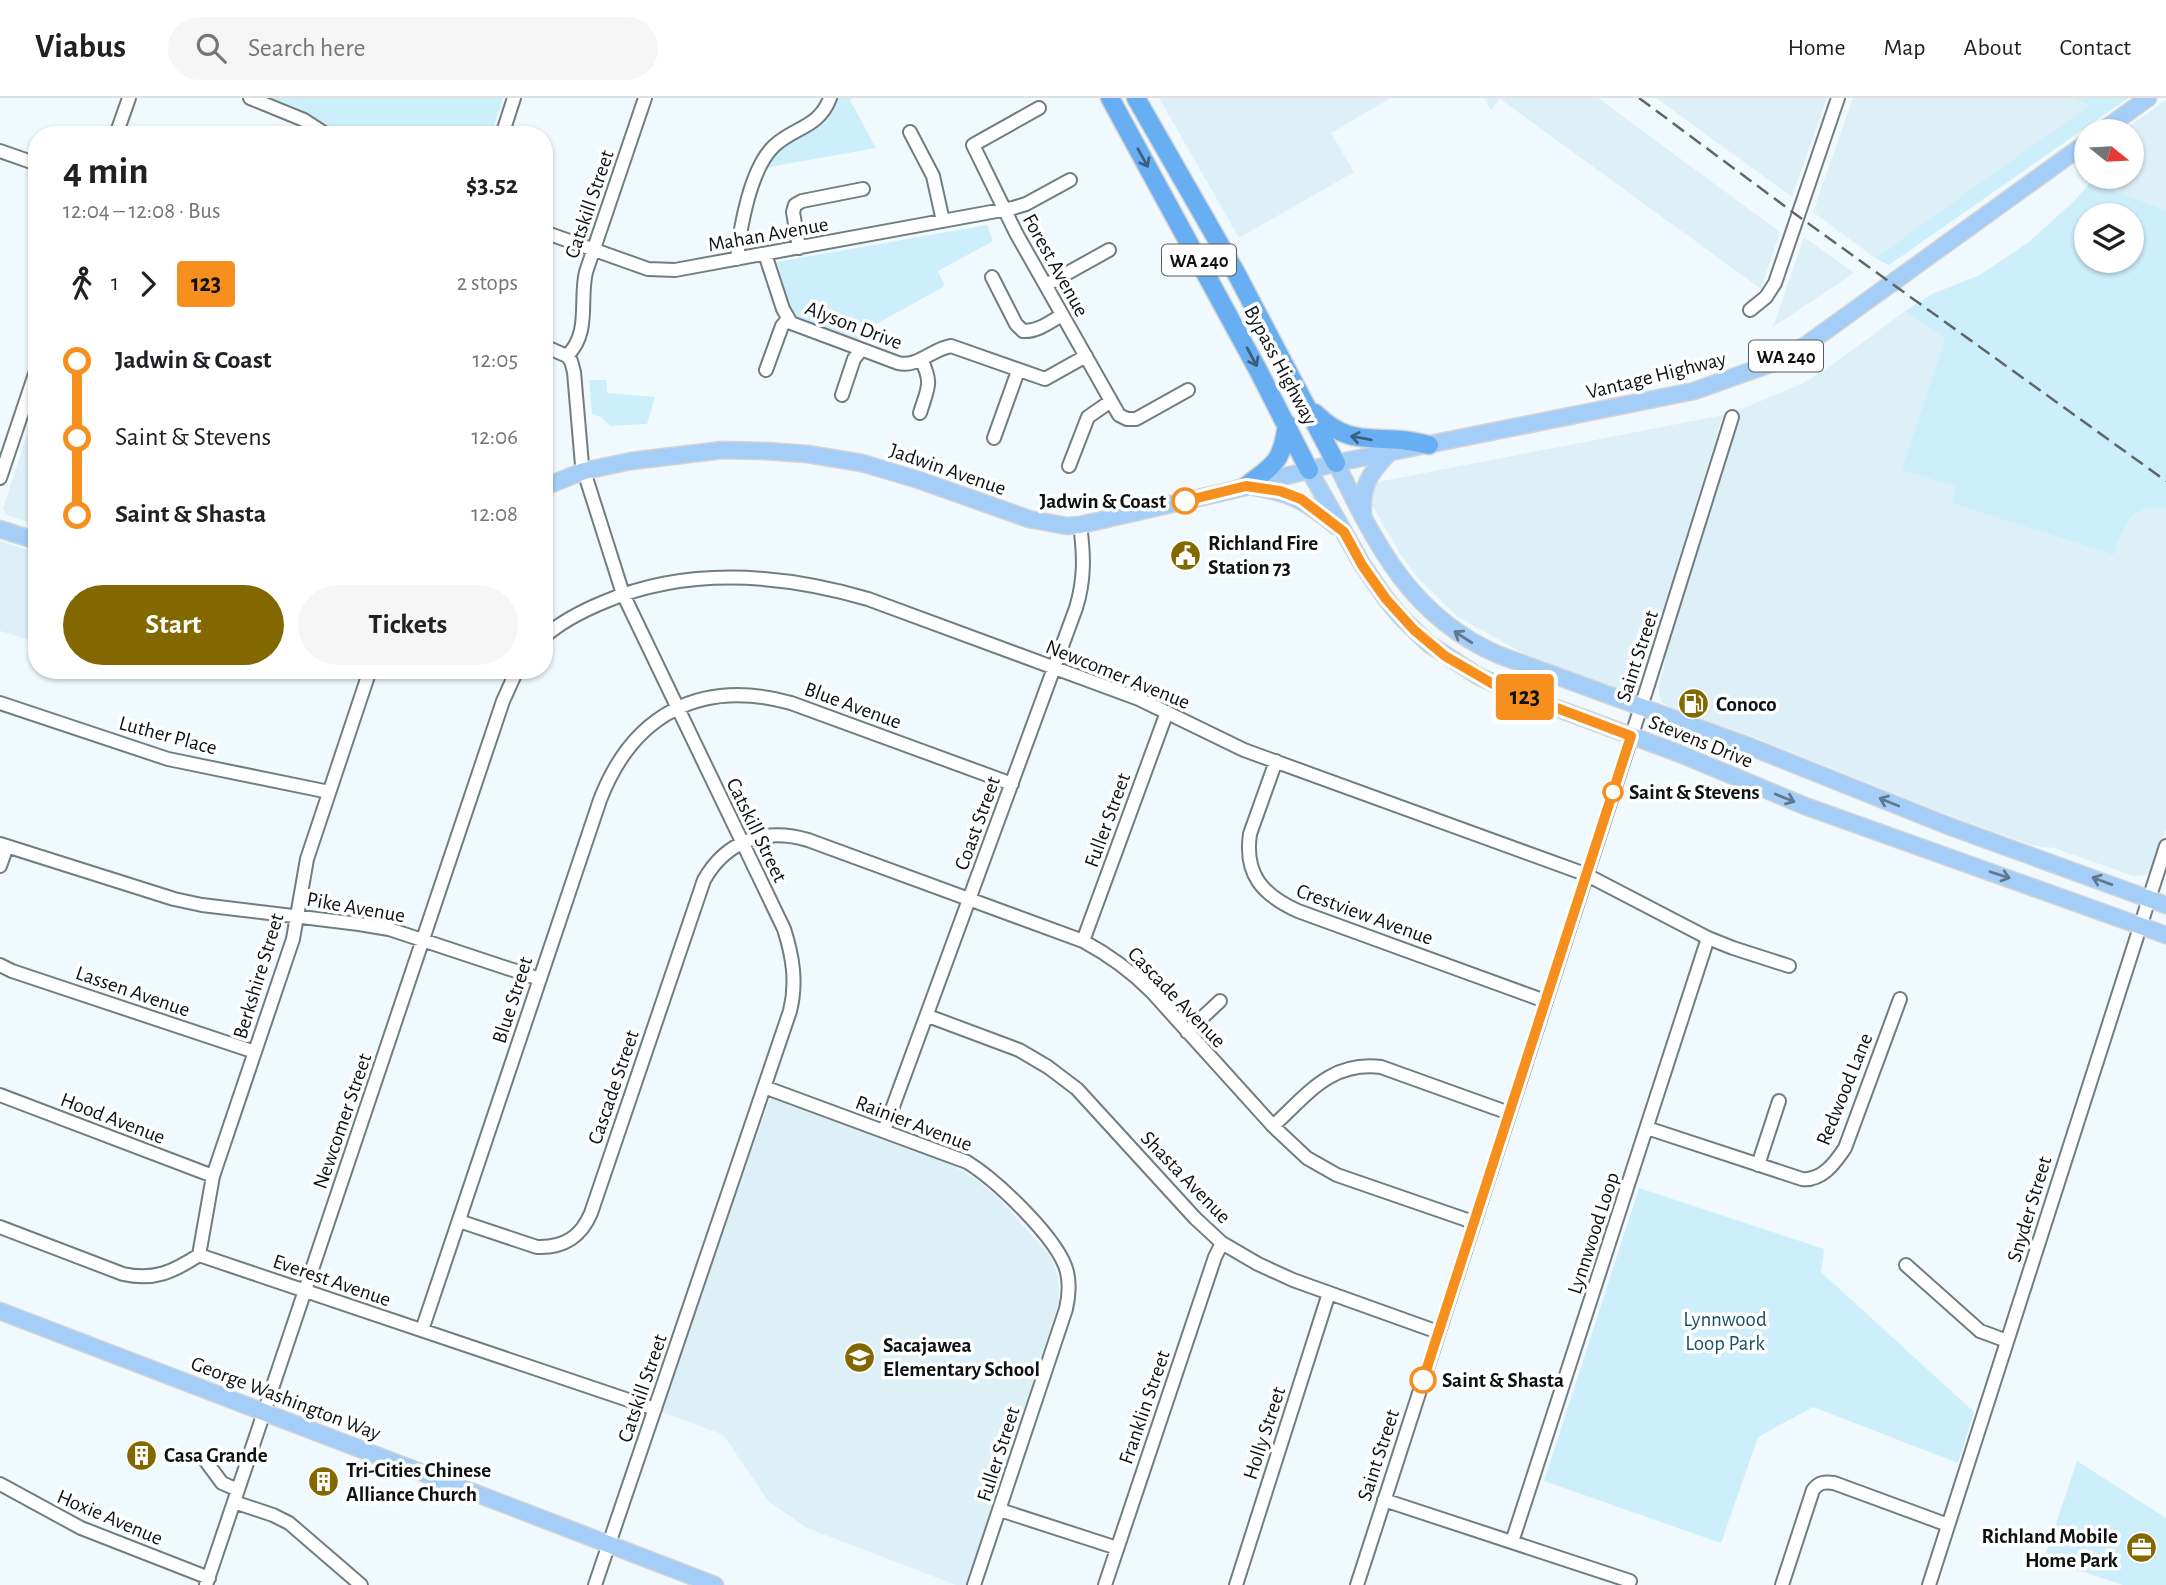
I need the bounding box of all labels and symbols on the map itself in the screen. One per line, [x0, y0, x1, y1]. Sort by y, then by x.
north arrow [2074, 119, 2144, 189]
street label: Catskill Street [561, 147, 618, 261]
one-way arrow [1136, 147, 1150, 167]
street label: Forest Avenue [1019, 210, 1092, 320]
street label: Mahan Avenue [706, 214, 830, 255]
road number: WA 240 [1162, 244, 1236, 276]
street label: Alyson Drive [802, 297, 905, 354]
street label: Bypass Highway [1240, 302, 1321, 428]
road number: WA 240 [1749, 340, 1823, 372]
one-way arrow [1245, 347, 1259, 367]
street label: Vantage Highway [1584, 348, 1728, 403]
one-way arrow [1351, 431, 1373, 444]
street label: Jadwin Avenue [887, 440, 1009, 499]
marker: Jadwin & Coast [1172, 488, 1198, 514]
place label: Jadwin & Coast [1039, 491, 1166, 512]
place label: Richland Fire Station 73 [1208, 533, 1318, 578]
public building icon: Richland Fire Station 73 [1168, 538, 1202, 572]
street label: Saint Street [1613, 608, 1662, 704]
one-way arrow [1454, 630, 1474, 644]
street label: Newcomer Avenue [1043, 636, 1193, 713]
line badge: 123 [1485, 674, 1565, 720]
street label: Blue Avenue [802, 678, 904, 733]
fuel station icon: Conoco [1676, 687, 1710, 721]
place label: Conoco [1716, 694, 1777, 715]
street label: Stevens Drive [1646, 711, 1756, 772]
street label: Luther Place [117, 712, 219, 759]
street label: Fuller Street [1081, 770, 1134, 870]
street label: Coast Street [951, 773, 1004, 873]
street label: Catskill Street [722, 775, 791, 886]
marker: Saint & Stevens [1603, 782, 1623, 802]
place label: Saint & Stevens [1629, 782, 1760, 803]
one-way arrow [1774, 792, 1796, 805]
one-way arrow [1878, 795, 1900, 808]
one-way arrow [1988, 870, 2010, 882]
one-way arrow [2091, 874, 2113, 886]
street label: Crestview Avenue [1294, 880, 1436, 949]
street label: Pike Avenue [305, 889, 407, 926]
street label: Berkshire Street [229, 911, 288, 1041]
street label: Cascade Avenue [1124, 943, 1230, 1052]
street label: Blue Street [489, 954, 536, 1046]
street label: Lassen Avenue [73, 962, 193, 1021]
street label: Cascade Street [584, 1027, 643, 1147]
street label: Redwood Lane [1812, 1030, 1876, 1148]
street label: Newcomer Street [309, 1050, 376, 1192]
street label: Hood Avenue [58, 1089, 168, 1148]
street label: Rainier Avenue [853, 1092, 975, 1155]
street label: Shasta Avenue [1137, 1127, 1235, 1228]
street label: Snyder Street [2003, 1154, 2056, 1264]
street label: Lynnwood Loop [1564, 1170, 1623, 1297]
street label: Everest Avenue [270, 1250, 394, 1310]
park label: Lynnwood Loop Park [1683, 1309, 1767, 1354]
street label: Catskill Street [614, 1331, 671, 1445]
place label: Sacajawea Elementary School [883, 1335, 1040, 1380]
school or university icon: Sacajawea Elementary School [843, 1340, 877, 1374]
street label: Franklin Street [1115, 1347, 1174, 1467]
street label: George Washington Way [188, 1353, 383, 1444]
marker: Saint & Shasta [1410, 1367, 1436, 1393]
place label: Saint & Shasta [1442, 1370, 1564, 1391]
street label: Holly Street [1240, 1384, 1289, 1482]
street label: Fuller Street [973, 1404, 1024, 1504]
street label: Saint Street [1354, 1407, 1403, 1503]
building icon: Casa Grande [124, 1438, 158, 1472]
place label: Casa Grande [164, 1445, 268, 1466]
place label: Tri-Cities Chinese Alliance Church [346, 1460, 491, 1505]
building icon: Tri-Cities Chinese Alliance Church [306, 1465, 340, 1499]
street label: Hoxie Avenue [54, 1486, 166, 1549]
place label: Richland Mobile Home Park [1981, 1526, 2119, 1571]
office icon: Richland Mobile Home Park [2124, 1531, 2158, 1565]

